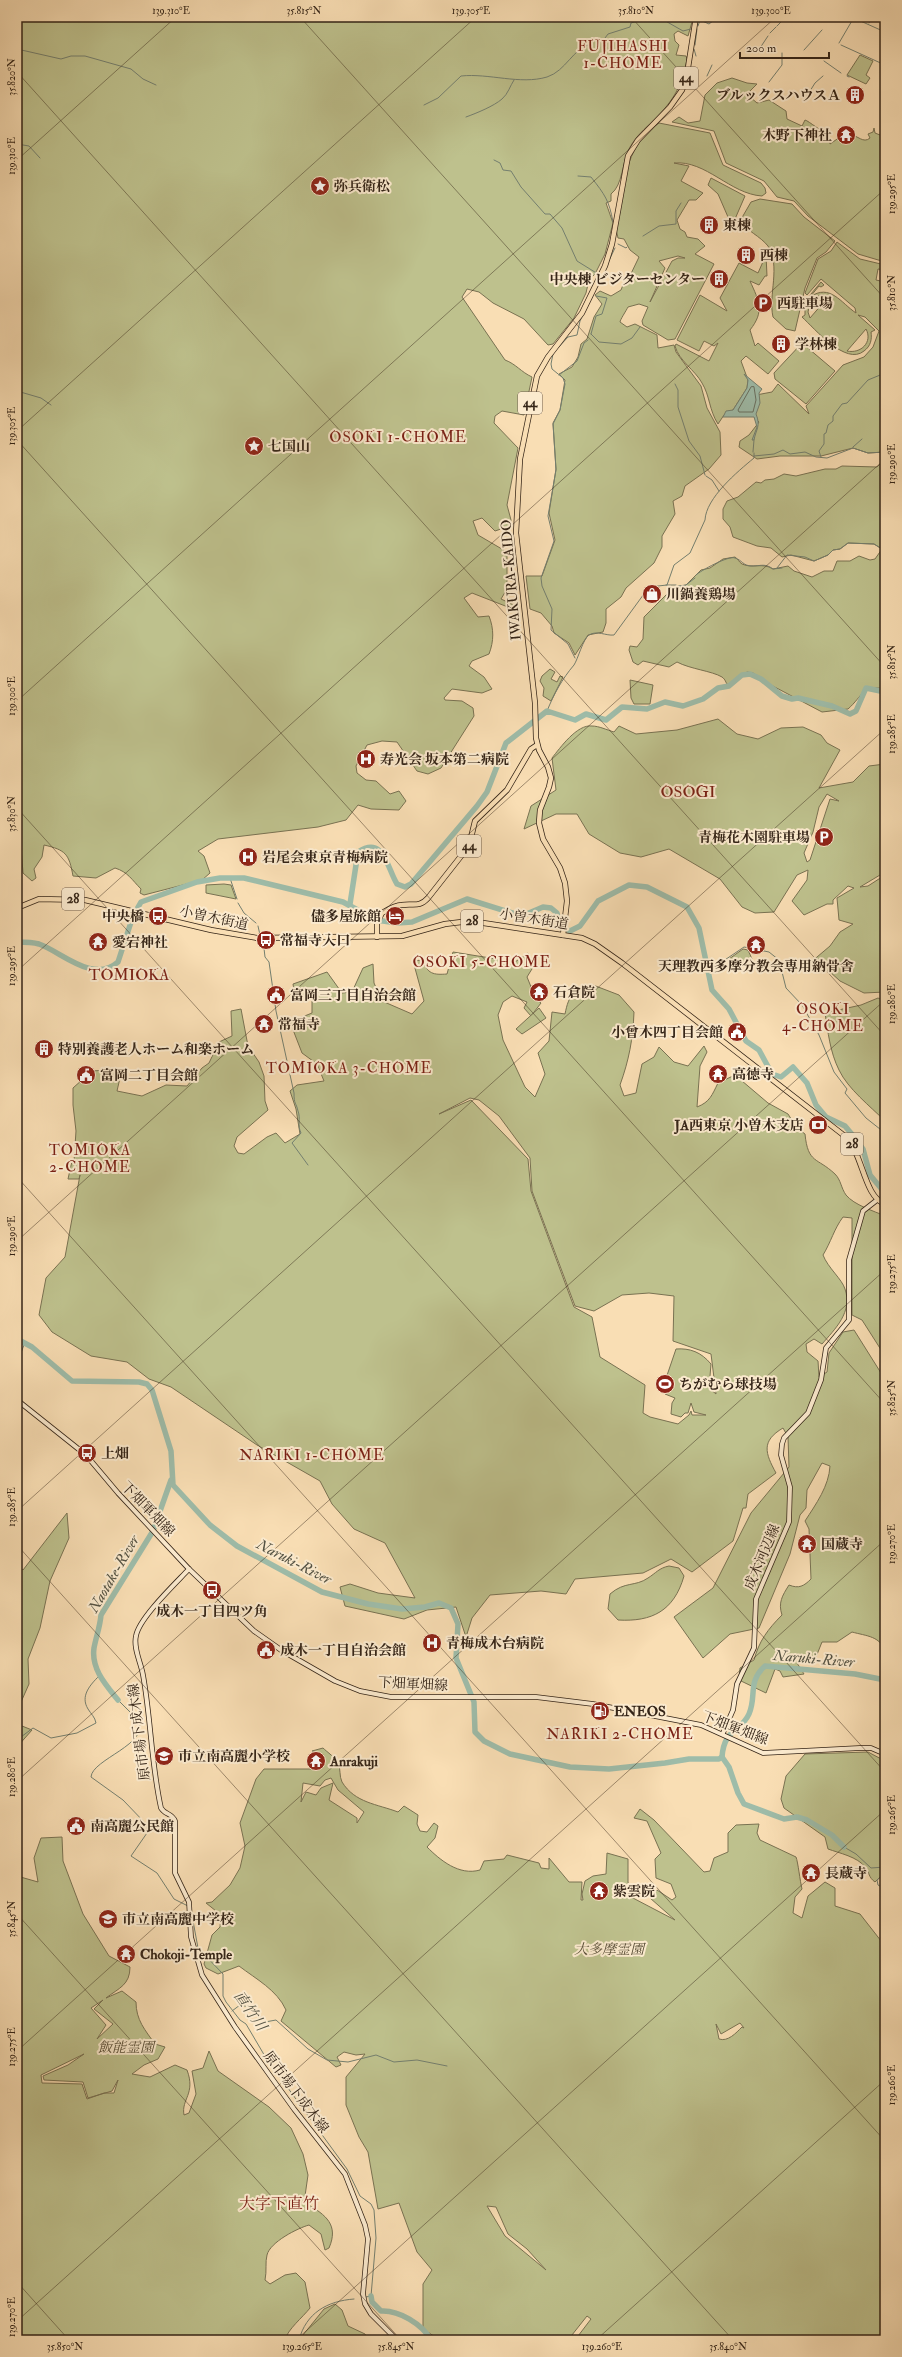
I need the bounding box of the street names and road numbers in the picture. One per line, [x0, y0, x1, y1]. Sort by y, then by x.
road number: 44 [674, 67, 698, 89]
road number: 44 [518, 392, 542, 414]
street label: IWAKURA-KAIDO [497, 519, 525, 641]
road number: 44 [457, 835, 481, 857]
road number: 28 [62, 888, 84, 910]
street label: 小曽木街道 [178, 902, 250, 934]
street label: 小曽木街道 [498, 905, 570, 933]
road number: 28 [461, 910, 483, 932]
road number: 28 [841, 1133, 863, 1155]
street label: 下畑軍畑線 [118, 1478, 178, 1540]
street label: 成木河辺線 [741, 1521, 783, 1593]
street label: 下畑軍畑線 [378, 1674, 448, 1694]
street label: 原市場下成木線 [125, 1682, 153, 1782]
street label: 下畑軍畑線 [699, 1708, 771, 1748]
street label: 原市場下成木線 [260, 2048, 332, 2136]

